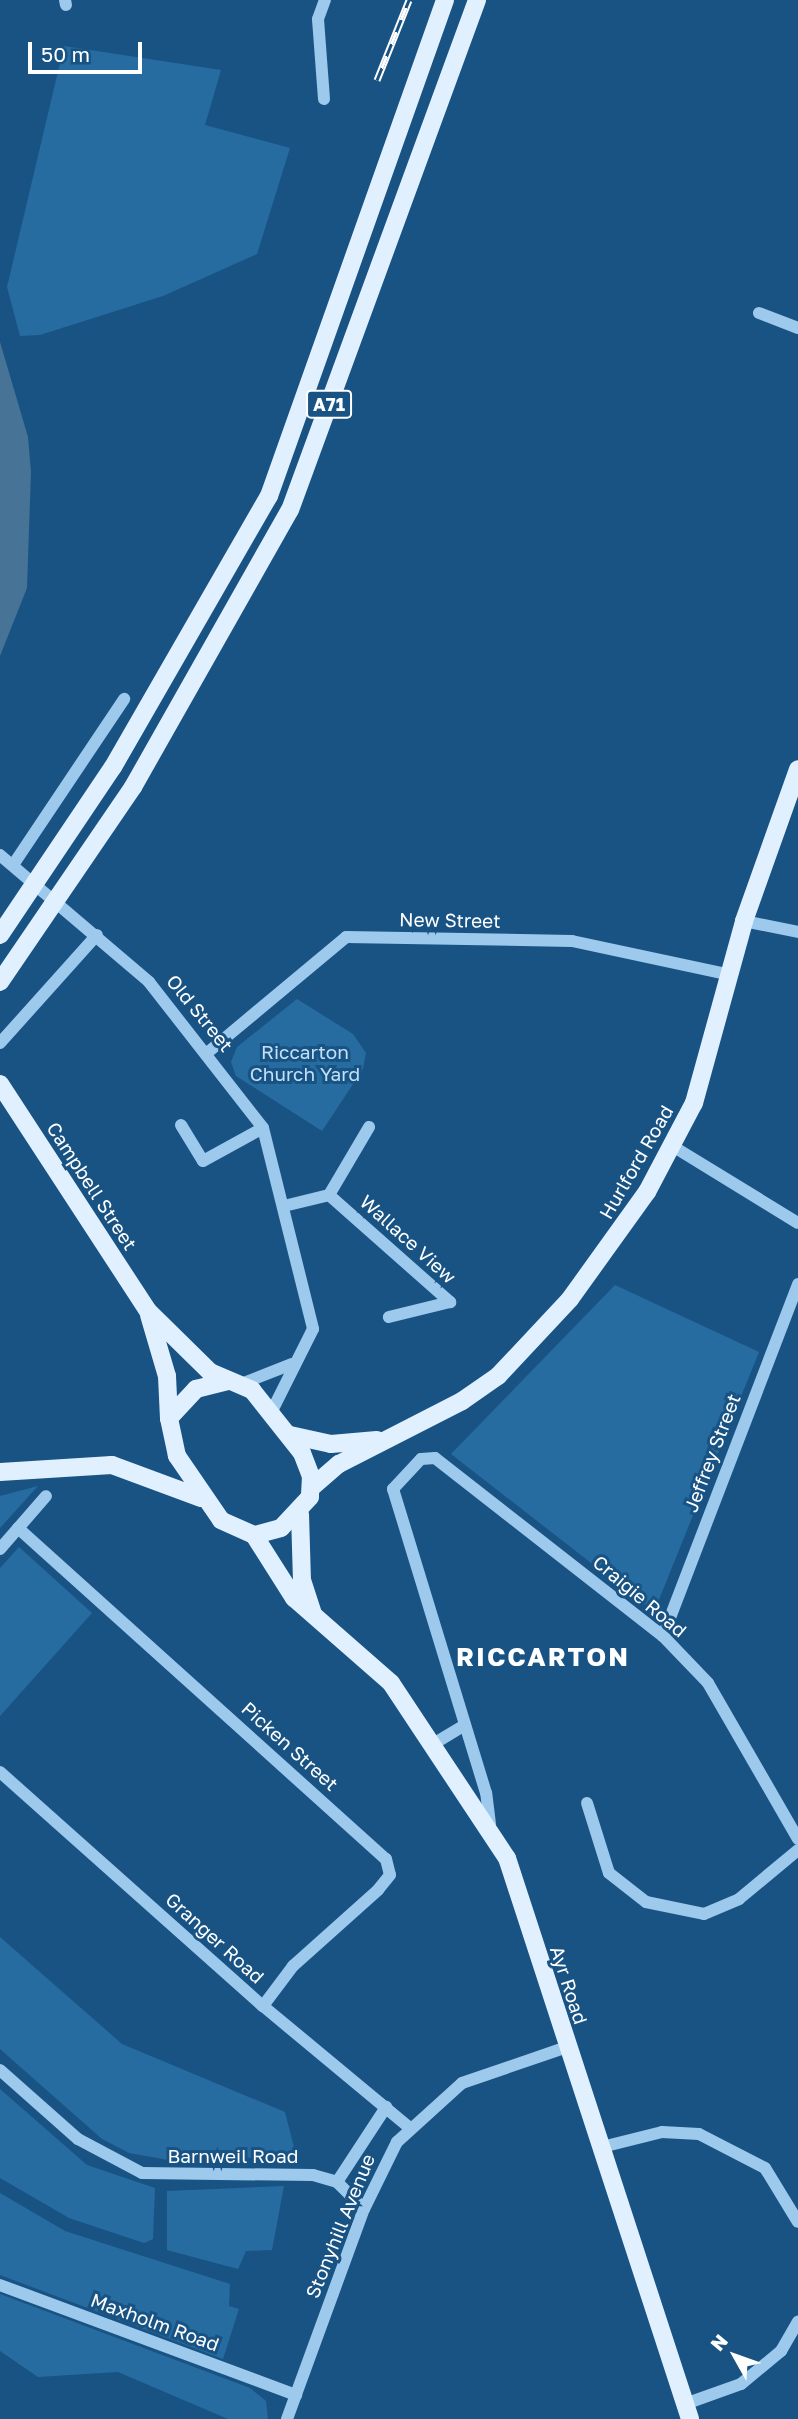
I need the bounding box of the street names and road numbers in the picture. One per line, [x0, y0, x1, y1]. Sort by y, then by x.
road number: A71 [304, 390, 354, 418]
street label: New Street [399, 908, 501, 932]
street label: Old Street [162, 970, 238, 1056]
street label: Hurlford Road [594, 1101, 678, 1223]
street label: Campbell Street [42, 1118, 142, 1254]
street label: Wallace View [355, 1190, 461, 1288]
street label: Jeffrey Street [679, 1391, 745, 1515]
street label: Craigie Road [589, 1550, 691, 1642]
street label: Picken Street [237, 1697, 343, 1795]
street label: Granger Road [161, 1888, 269, 1988]
street label: Ayr Road [546, 1943, 592, 2027]
street label: Barnweil Road [167, 2145, 299, 2167]
street label: Stonyhill Avenue [301, 2151, 379, 2301]
street label: Maxholm Road [88, 2288, 222, 2356]

